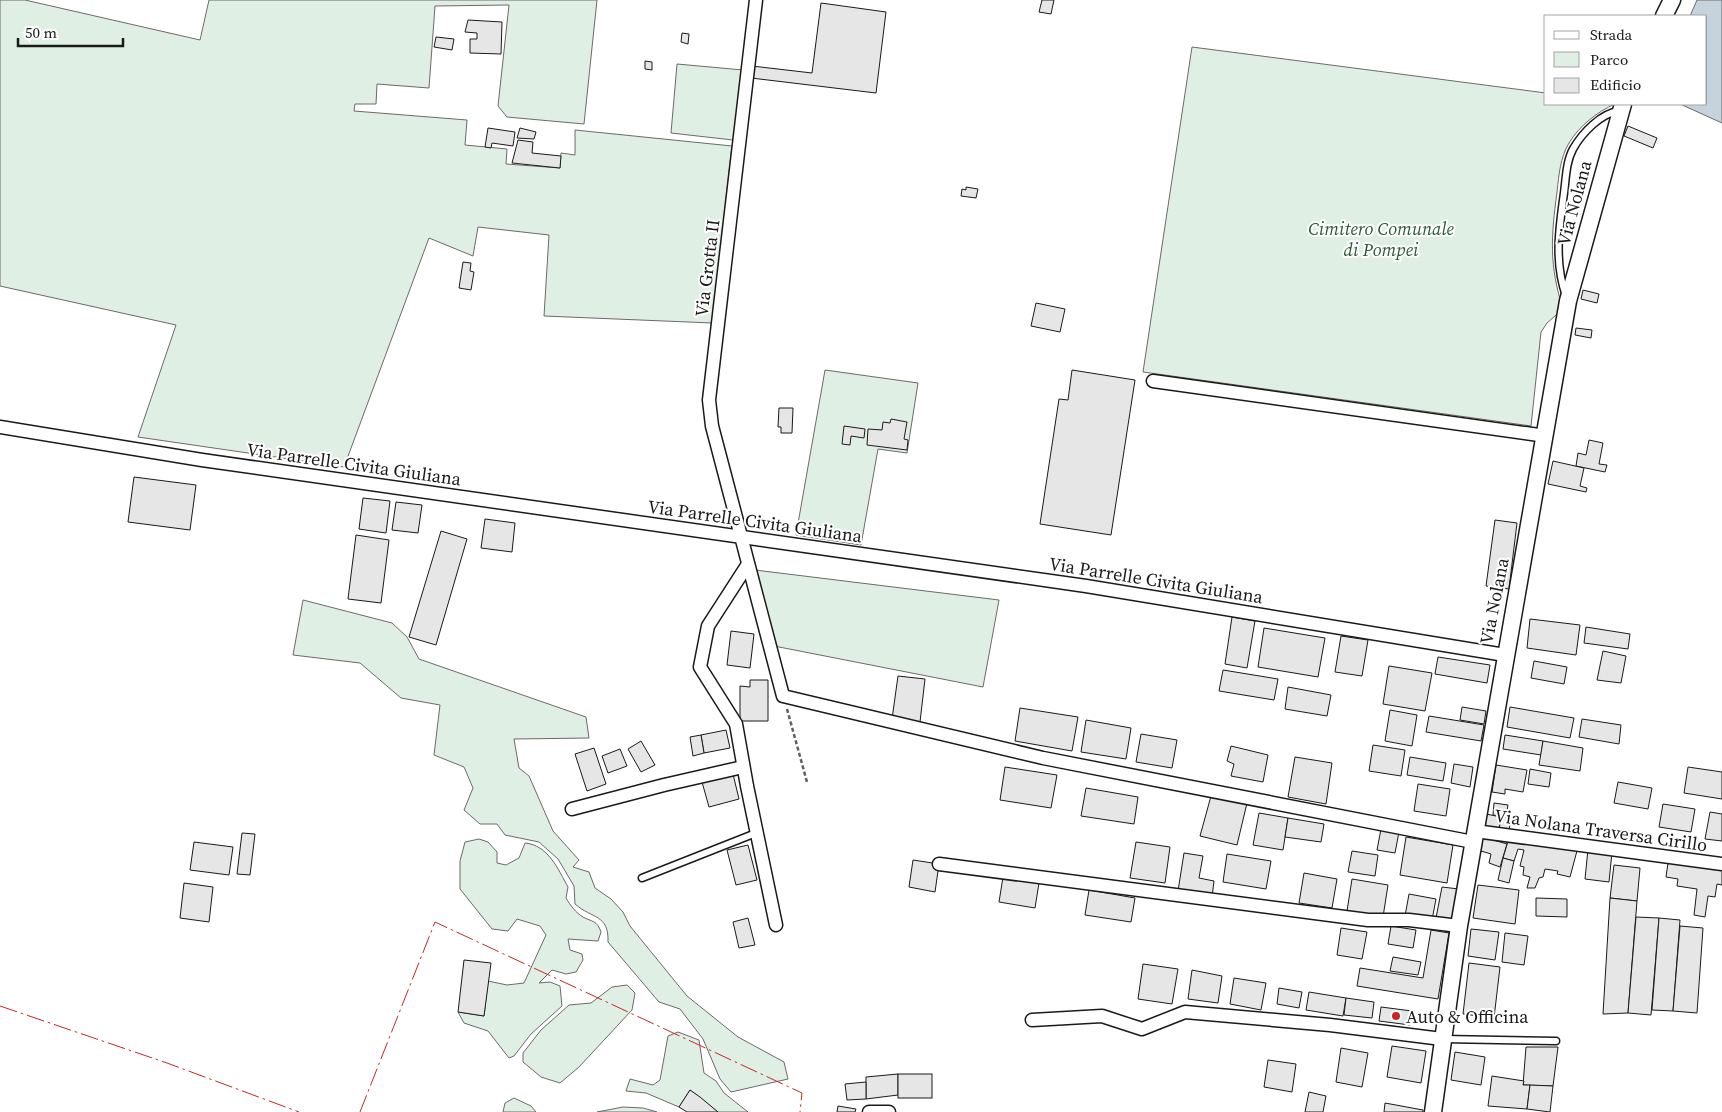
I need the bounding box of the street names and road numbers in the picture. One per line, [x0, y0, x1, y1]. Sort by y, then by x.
street label: Via Nolana [1551, 157, 1598, 248]
street label: Via Grotta II [689, 218, 725, 318]
street label: Via Parrelle Civita Giuliana [245, 437, 464, 492]
street label: Via Parrelle Civita Giuliana [646, 494, 865, 549]
street label: Via Parrelle Civita Giuliana [1047, 551, 1266, 609]
street label: Via Nolana [1473, 555, 1515, 646]
street label: Via Nolana Traversa Cirillo [1493, 803, 1709, 857]

